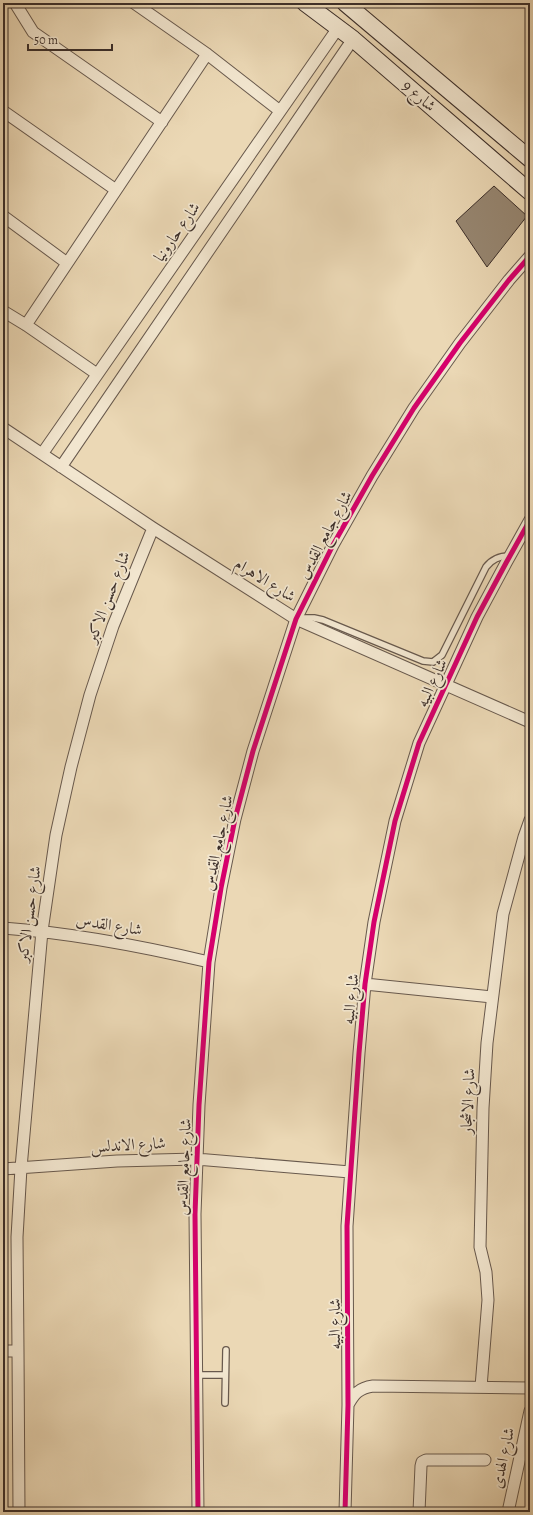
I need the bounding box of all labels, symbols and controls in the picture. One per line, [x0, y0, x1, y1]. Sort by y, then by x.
scale bar [28, 26, 112, 52]
text: 50 m [34, 32, 58, 48]
street label: شارع 9 [396, 75, 441, 118]
street label: شارع حارونيا [149, 198, 207, 267]
street label: شارع جامع القدس [292, 487, 361, 585]
street label: شارع حسن الاكبر [80, 548, 137, 649]
street label: شارع الاهرام [229, 553, 300, 610]
street label: شارع البيه [411, 655, 455, 712]
street label: شارع جامع القدس [197, 793, 243, 894]
street label: شارع حسن الاكبر [11, 865, 49, 966]
street label: شارع القدس [74, 909, 144, 943]
street label: شارع البيه [337, 972, 367, 1026]
street label: شارع الاشجار [455, 1068, 483, 1137]
street label: شارع جامع القدس [171, 1118, 201, 1216]
street label: شارع الاندلس [90, 1132, 166, 1160]
street label: شارع البيه [324, 1298, 348, 1350]
street label: شارع الهدى [486, 1426, 522, 1491]

